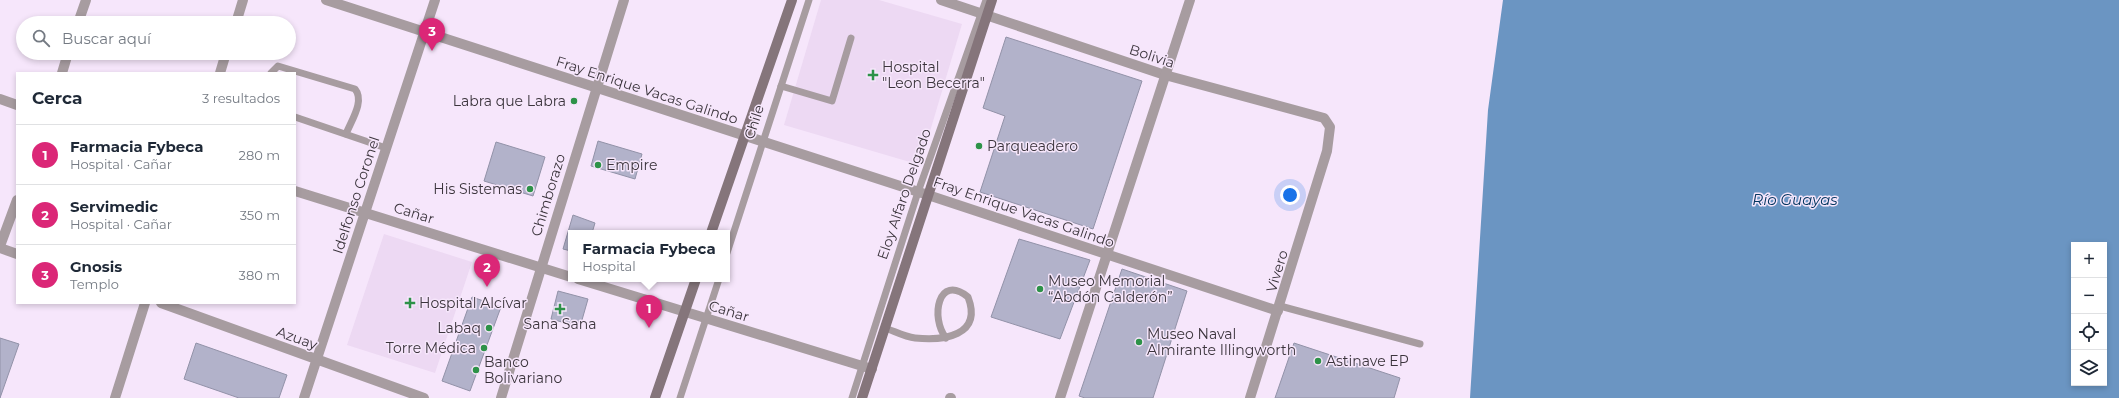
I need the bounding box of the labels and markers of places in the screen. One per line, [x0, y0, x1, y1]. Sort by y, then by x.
pin: 3 [419, 18, 445, 51]
place label: Hospital "Leon Becerra" [882, 58, 985, 92]
marker: Hospital "Leon Becerra" [867, 69, 879, 81]
place label: Labra que Labra [453, 92, 566, 110]
marker: Labra que Labra [569, 96, 579, 106]
place label: Parqueadero [987, 137, 1078, 155]
marker: Parqueadero [974, 141, 984, 151]
place label: Empire [606, 156, 657, 174]
marker: Empire [593, 160, 603, 170]
place label: His Sistemas [433, 180, 522, 198]
marker: His Sistemas [525, 184, 535, 194]
pin: 2 [474, 254, 500, 287]
place label: Museo Memorial “Abdón Calderón” [1048, 272, 1173, 306]
marker: Museo Memorial “Abdón Calderón” [1035, 284, 1045, 294]
place label: Hospital Alcívar [419, 294, 527, 312]
pin: 1 [636, 295, 662, 328]
marker: Hospital Alcívar [404, 297, 416, 309]
marker: Sana Sana [555, 304, 565, 314]
place label: Sana Sana [524, 315, 596, 333]
place label: Labaq [437, 319, 481, 337]
marker: Labaq [484, 323, 494, 333]
place label: Museo Naval Almirante Illingworth [1147, 325, 1296, 359]
marker: Museo Naval Almirante Illingworth [1134, 337, 1144, 347]
place label: Torre Médica [386, 339, 476, 357]
marker: Torre Médica [479, 343, 489, 353]
place label: Astinave EP [1326, 352, 1409, 370]
place label: Banco Bolivariano [484, 353, 562, 387]
marker: Astinave EP [1313, 356, 1323, 366]
marker: Banco Bolivariano [471, 365, 481, 375]

